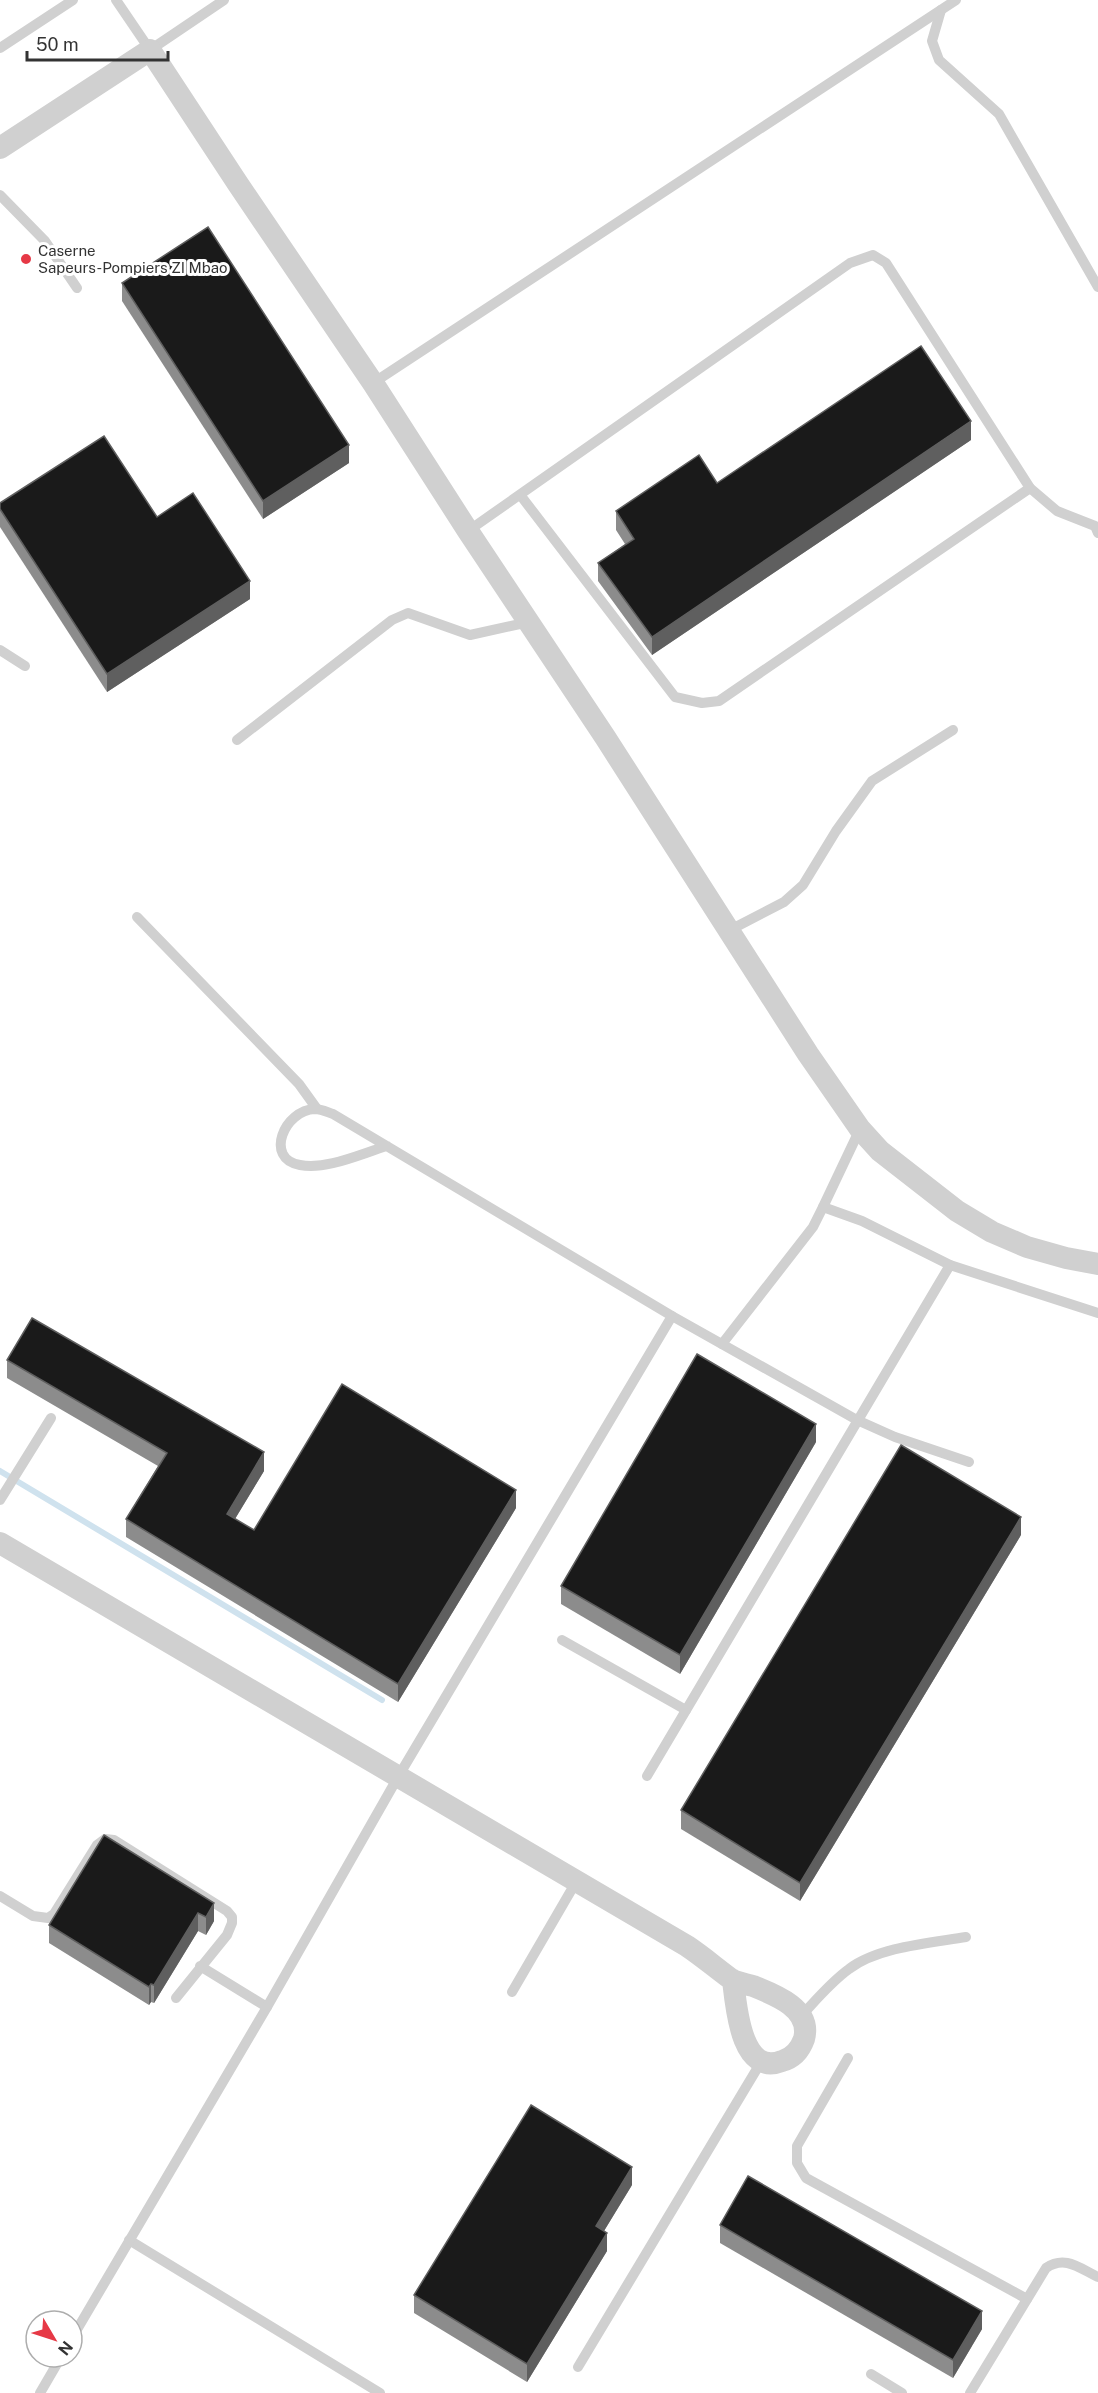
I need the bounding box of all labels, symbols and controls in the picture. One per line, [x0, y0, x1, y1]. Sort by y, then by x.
scale bar [27, 24, 168, 62]
text: 50 m [36, 34, 79, 55]
place label: Caserne Sapeurs-Pompiers ZI Mbao [38, 242, 228, 276]
marker: Caserne Sapeurs-Pompiers ZI Mbao [19, 252, 33, 266]
north arrow [24, 2309, 84, 2369]
text: N [54, 2337, 77, 2359]

